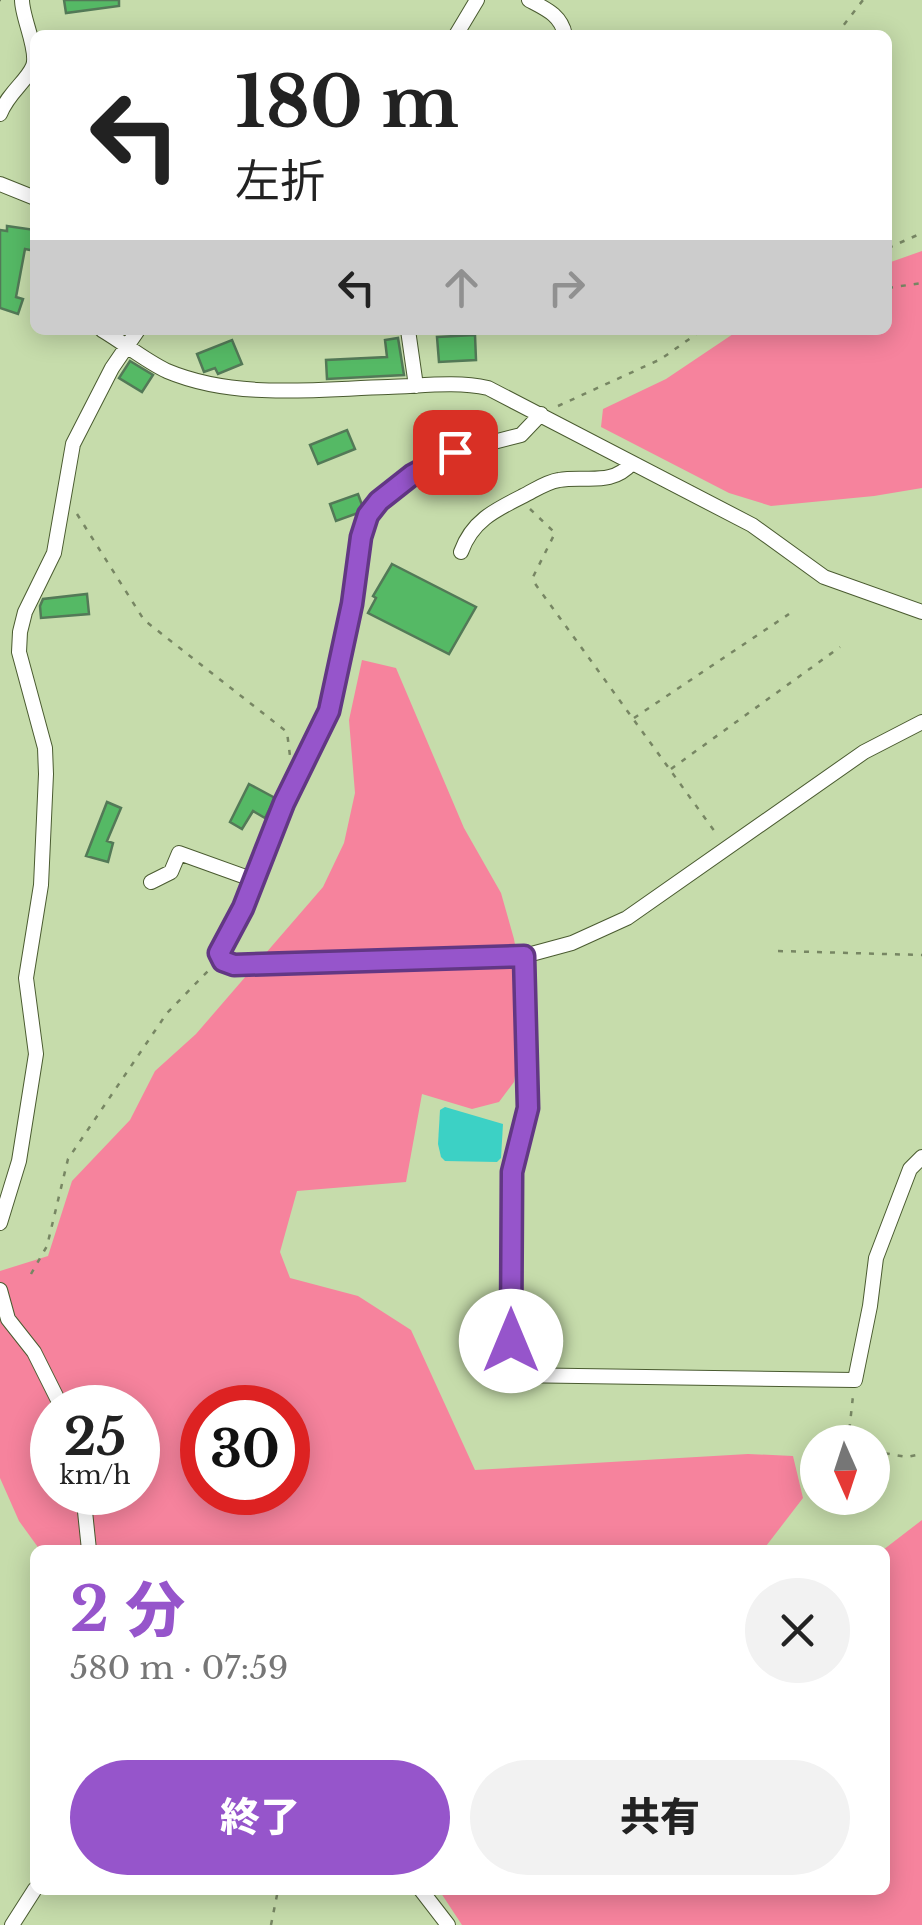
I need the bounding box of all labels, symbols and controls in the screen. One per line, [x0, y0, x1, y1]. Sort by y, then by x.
text: 180 m [235, 59, 459, 146]
icon: left [70, 70, 200, 200]
text: 左折 [235, 153, 325, 209]
icon: left [329, 260, 384, 315]
icon: ahead [434, 260, 489, 315]
icon: right [539, 260, 594, 315]
pin [413, 410, 498, 495]
icon: arrive [428, 425, 483, 480]
position arrow [459, 1289, 563, 1393]
speed limit sign: 30 [180, 1385, 310, 1515]
text: 25 [64, 1406, 126, 1469]
north arrow [800, 1425, 890, 1515]
map controls [800, 1425, 890, 1515]
text: km/h [60, 1460, 130, 1491]
text: 2 分 [70, 1573, 185, 1647]
button: close [745, 1578, 850, 1683]
text: 580 m · 07:59 [70, 1648, 288, 1688]
button: 終了 [70, 1760, 450, 1875]
button: 共有 [470, 1760, 850, 1875]

